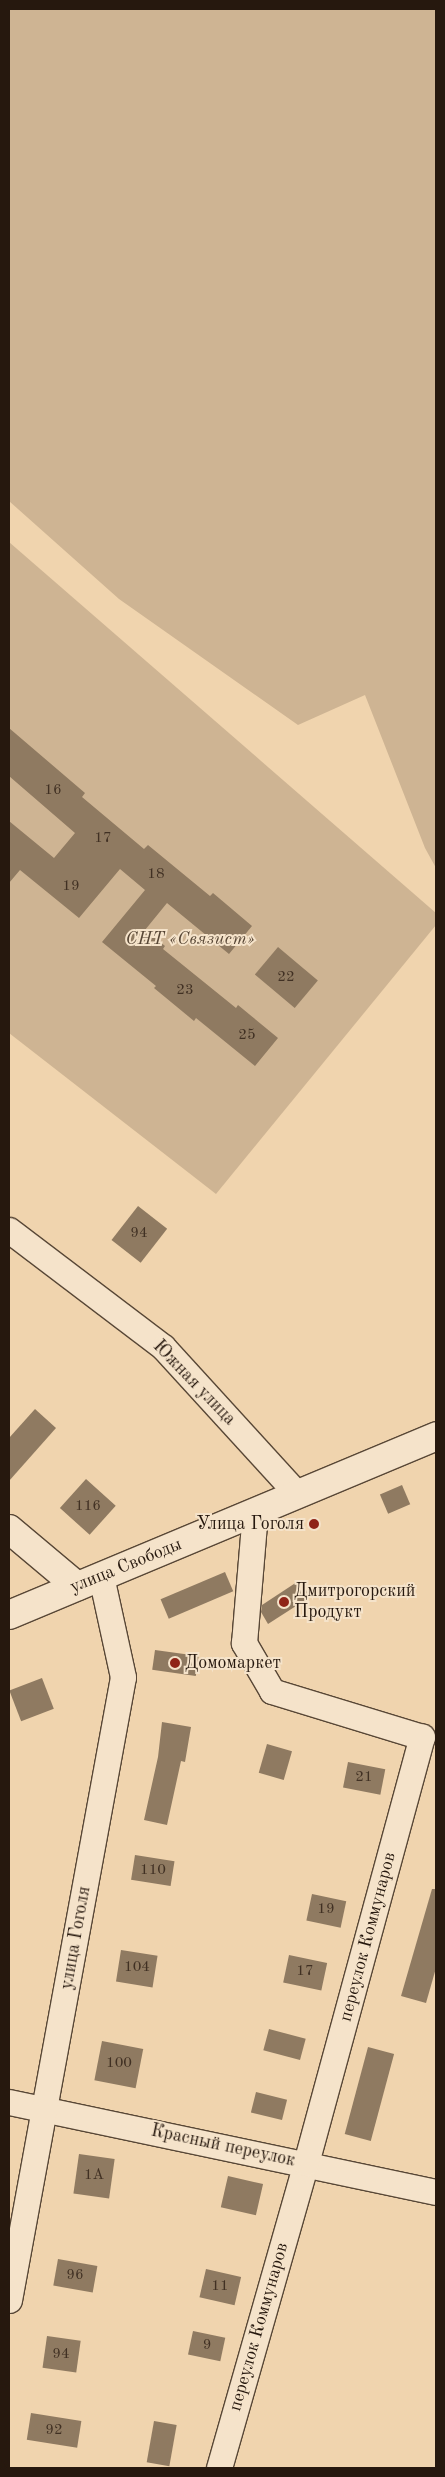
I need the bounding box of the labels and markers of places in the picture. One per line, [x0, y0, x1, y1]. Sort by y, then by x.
place label: Улица Гоголя [197, 1513, 304, 1535]
marker: Улица Гоголя [308, 1518, 320, 1530]
place label: Дмитрогорский Продукт [294, 1581, 416, 1624]
marker: Дмитрогорский Продукт [278, 1596, 290, 1608]
place label: Домомаркет [185, 1652, 281, 1674]
marker: Домомаркет [169, 1657, 181, 1669]

